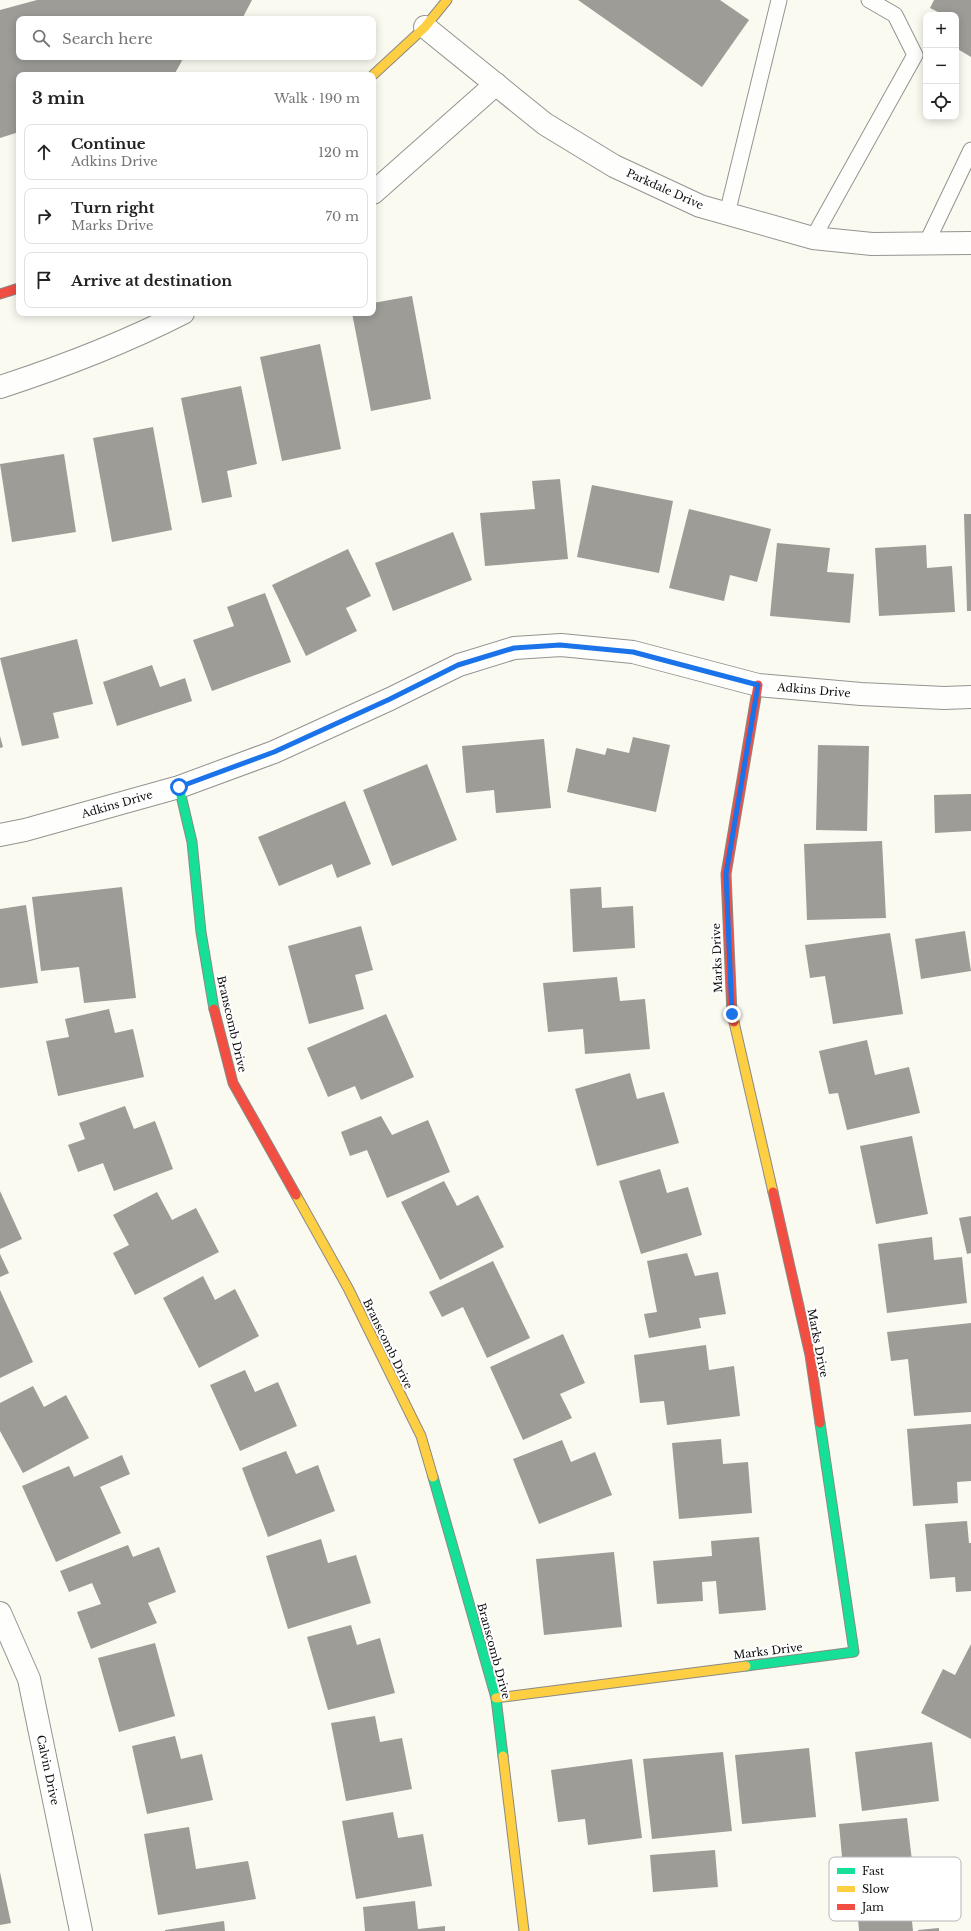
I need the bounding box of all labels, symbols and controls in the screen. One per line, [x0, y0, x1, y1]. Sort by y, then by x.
map controls [923, 12, 959, 120]
button: + [923, 12, 959, 48]
search box [16, 16, 376, 60]
icon: search [30, 27, 52, 49]
text: Search here [62, 29, 153, 48]
button: − [923, 48, 959, 84]
button: locate [923, 84, 959, 120]
text: 3 min [32, 88, 85, 109]
text: Walk · 190 m [274, 90, 360, 107]
text: Continue [71, 134, 146, 153]
icon: ahead [33, 141, 55, 163]
text: 120 m [318, 144, 359, 161]
text: Adkins Drive [71, 153, 158, 170]
street label: Parkdale Drive [624, 166, 706, 212]
text: Turn right [71, 198, 154, 217]
icon: right [33, 205, 55, 227]
text: 70 m [326, 208, 359, 225]
text: Marks Drive [71, 217, 153, 234]
icon: arrive [33, 269, 55, 291]
text: Arrive at destination [71, 271, 232, 290]
street label: Adkins Drive [776, 680, 851, 700]
route start [170, 778, 188, 796]
street label: Adkins Drive [79, 787, 154, 821]
street label: Marks Drive [709, 923, 725, 993]
street label: Branscomb Drive [214, 974, 250, 1074]
route end [723, 1005, 741, 1023]
street label: Branscomb Drive [360, 1296, 416, 1392]
street label: Marks Drive [804, 1307, 832, 1379]
street label: Branscomb Drive [474, 1601, 514, 1701]
street label: Marks Drive [733, 1640, 803, 1662]
street label: Calvin Drive [34, 1734, 62, 1806]
legend [829, 1857, 961, 1921]
text: Fast [862, 1864, 885, 1878]
text: Slow [862, 1882, 890, 1896]
text: Jam [860, 1900, 884, 1914]

